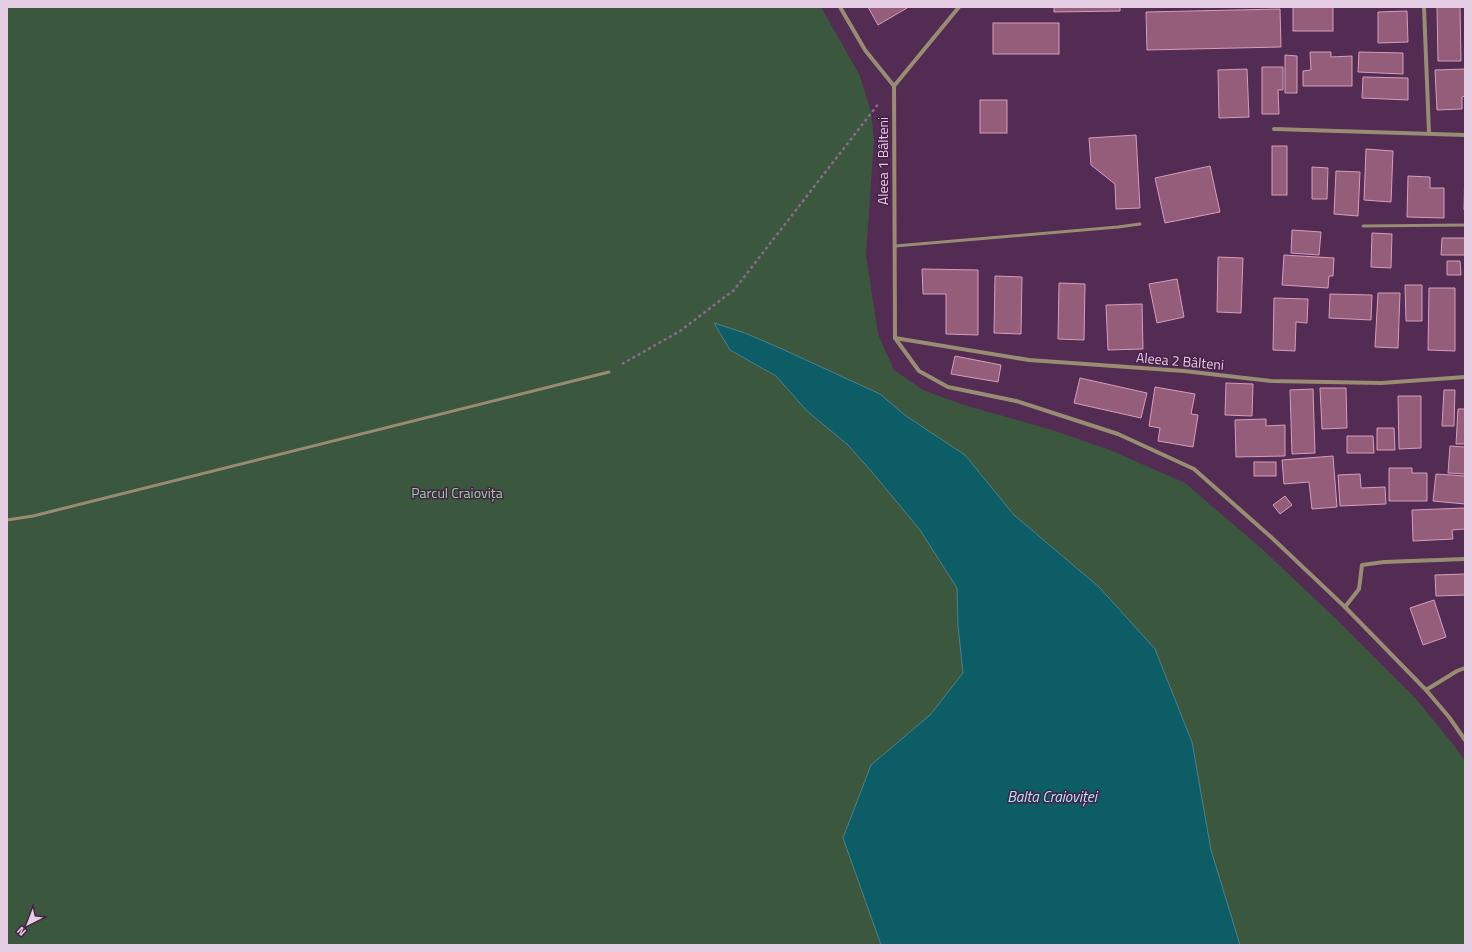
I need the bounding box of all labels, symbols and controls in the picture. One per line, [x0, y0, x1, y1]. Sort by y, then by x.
street label: Aleea 1 Bâlteni [872, 117, 893, 205]
street label: Aleea 2 Bâlteni [1135, 346, 1225, 375]
park label: Parcul Craiovița [411, 482, 503, 503]
water label: Balta Craioviței [1007, 785, 1099, 808]
north arrow [8, 904, 48, 944]
text: N [13, 923, 29, 940]

